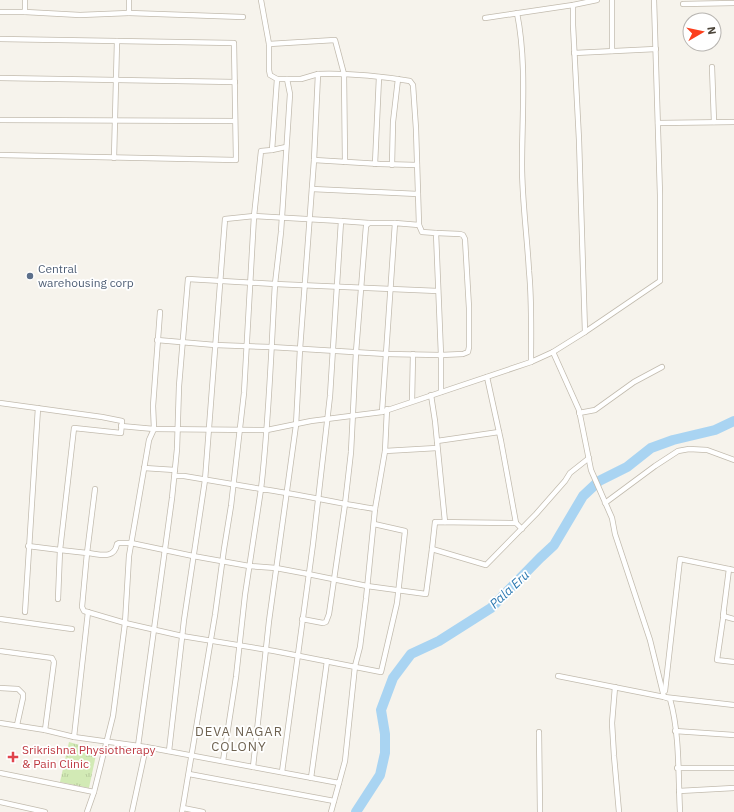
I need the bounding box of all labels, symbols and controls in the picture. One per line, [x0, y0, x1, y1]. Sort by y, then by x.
north arrow [682, 12, 722, 52]
text: N [704, 25, 719, 35]
place label: Central warehousing corp [38, 261, 134, 290]
marker: Central warehousing corp [25, 271, 35, 281]
water label: Pala Eru [486, 567, 533, 612]
district label: DEVA NAGAR COLONY [195, 723, 283, 755]
place label: Srikrishna Physiotherapy & Pain Clinic [22, 742, 156, 771]
marker: Srikrishna Physiotherapy & Pain Clinic [7, 751, 19, 763]

